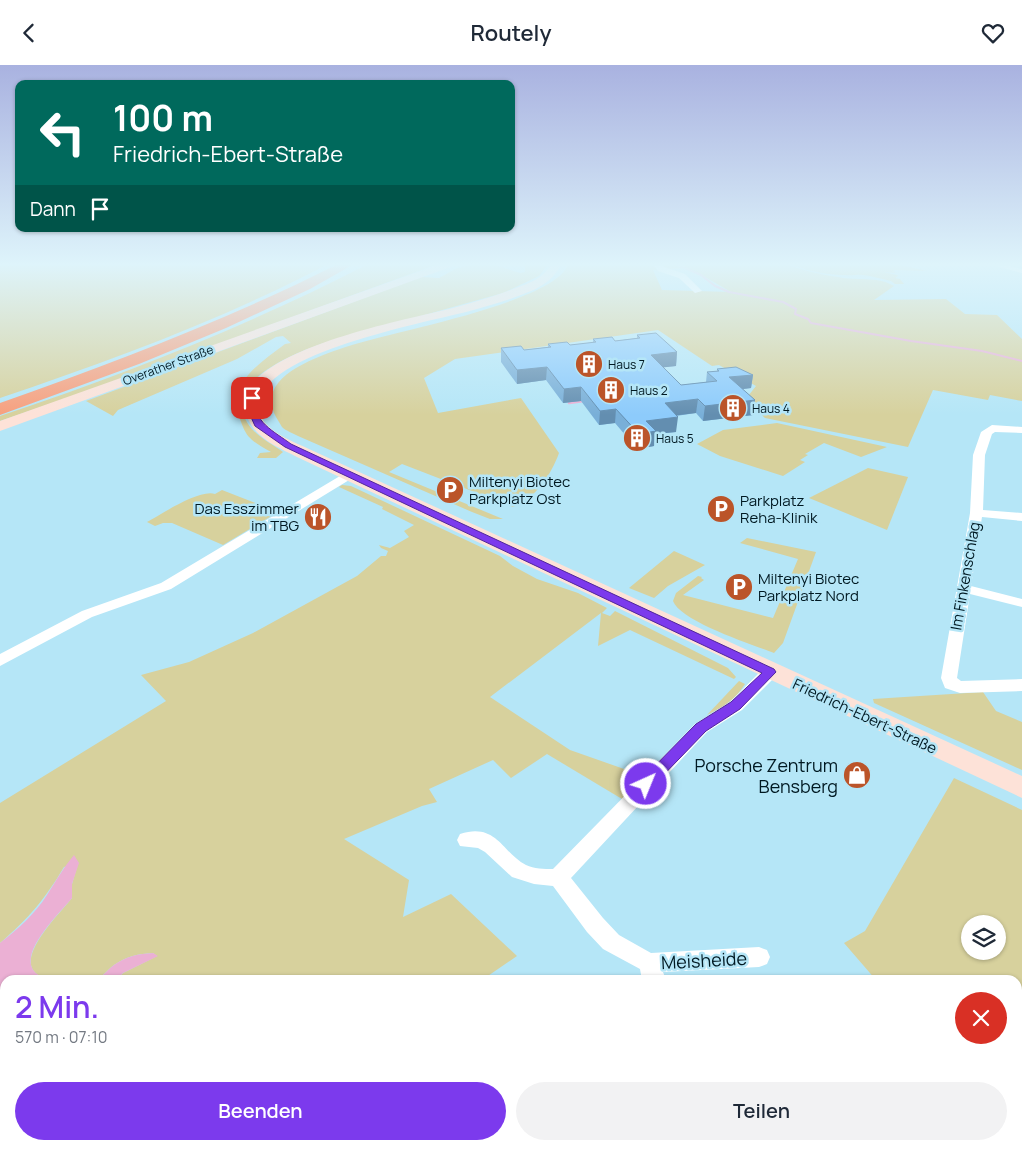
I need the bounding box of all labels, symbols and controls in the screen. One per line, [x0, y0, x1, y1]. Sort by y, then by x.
text: Routely [470, 18, 552, 48]
icon: back [15, 19, 43, 47]
icon: heart [979, 19, 1007, 47]
text: 100 m [113, 94, 213, 142]
icon: left [30, 100, 95, 165]
text: Friedrich-Ebert-Straße [113, 139, 343, 169]
icon: arrive [86, 195, 114, 223]
text: Dann [30, 196, 76, 222]
street label: Overather Straße [120, 341, 216, 389]
building icon: Haus 7 [574, 349, 604, 379]
place label: Haus 7 [608, 356, 645, 373]
building icon: Haus 2 [596, 375, 626, 405]
pin [231, 377, 273, 419]
place label: Haus 2 [630, 382, 668, 399]
icon: arrive [238, 384, 266, 412]
building icon: Haus 4 [718, 393, 748, 423]
place label: Haus 4 [752, 400, 790, 417]
building icon: Haus 5 [622, 423, 652, 453]
place label: Haus 5 [656, 430, 694, 447]
place label: Miltenyi Biotec Parkplatz Ost [469, 471, 570, 509]
parking icon: Miltenyi Biotec Parkplatz Ost [435, 475, 465, 505]
place label: Parkplatz Reha-Klinik [740, 490, 818, 528]
parking icon: Parkplatz Reha-Klinik [706, 494, 736, 524]
place label: Das Esszimmer im TBG [194, 498, 300, 536]
restaurant icon: Das Esszimmer im TBG [303, 502, 333, 532]
street label: Im Finkenschlag [945, 520, 985, 632]
place label: Miltenyi Biotec Parkplatz Nord [758, 568, 859, 606]
parking icon: Miltenyi Biotec Parkplatz Nord [724, 572, 754, 602]
street label: Friedrich-Ebert-Straße [789, 673, 941, 759]
place label: Porsche Zentrum Bensberg [695, 753, 838, 798]
position arrow [619, 757, 671, 809]
shop icon: Porsche Zentrum Bensberg [842, 760, 872, 790]
map controls [961, 915, 1006, 960]
button: layers [961, 915, 1006, 960]
street label: Meisheide [660, 946, 748, 974]
text: 2 Min. [15, 986, 99, 1027]
button: close [955, 992, 1007, 1044]
text: 570 m · 07:10 [15, 1026, 107, 1048]
button: Beenden [15, 1082, 506, 1140]
button: Teilen [516, 1082, 1007, 1140]

